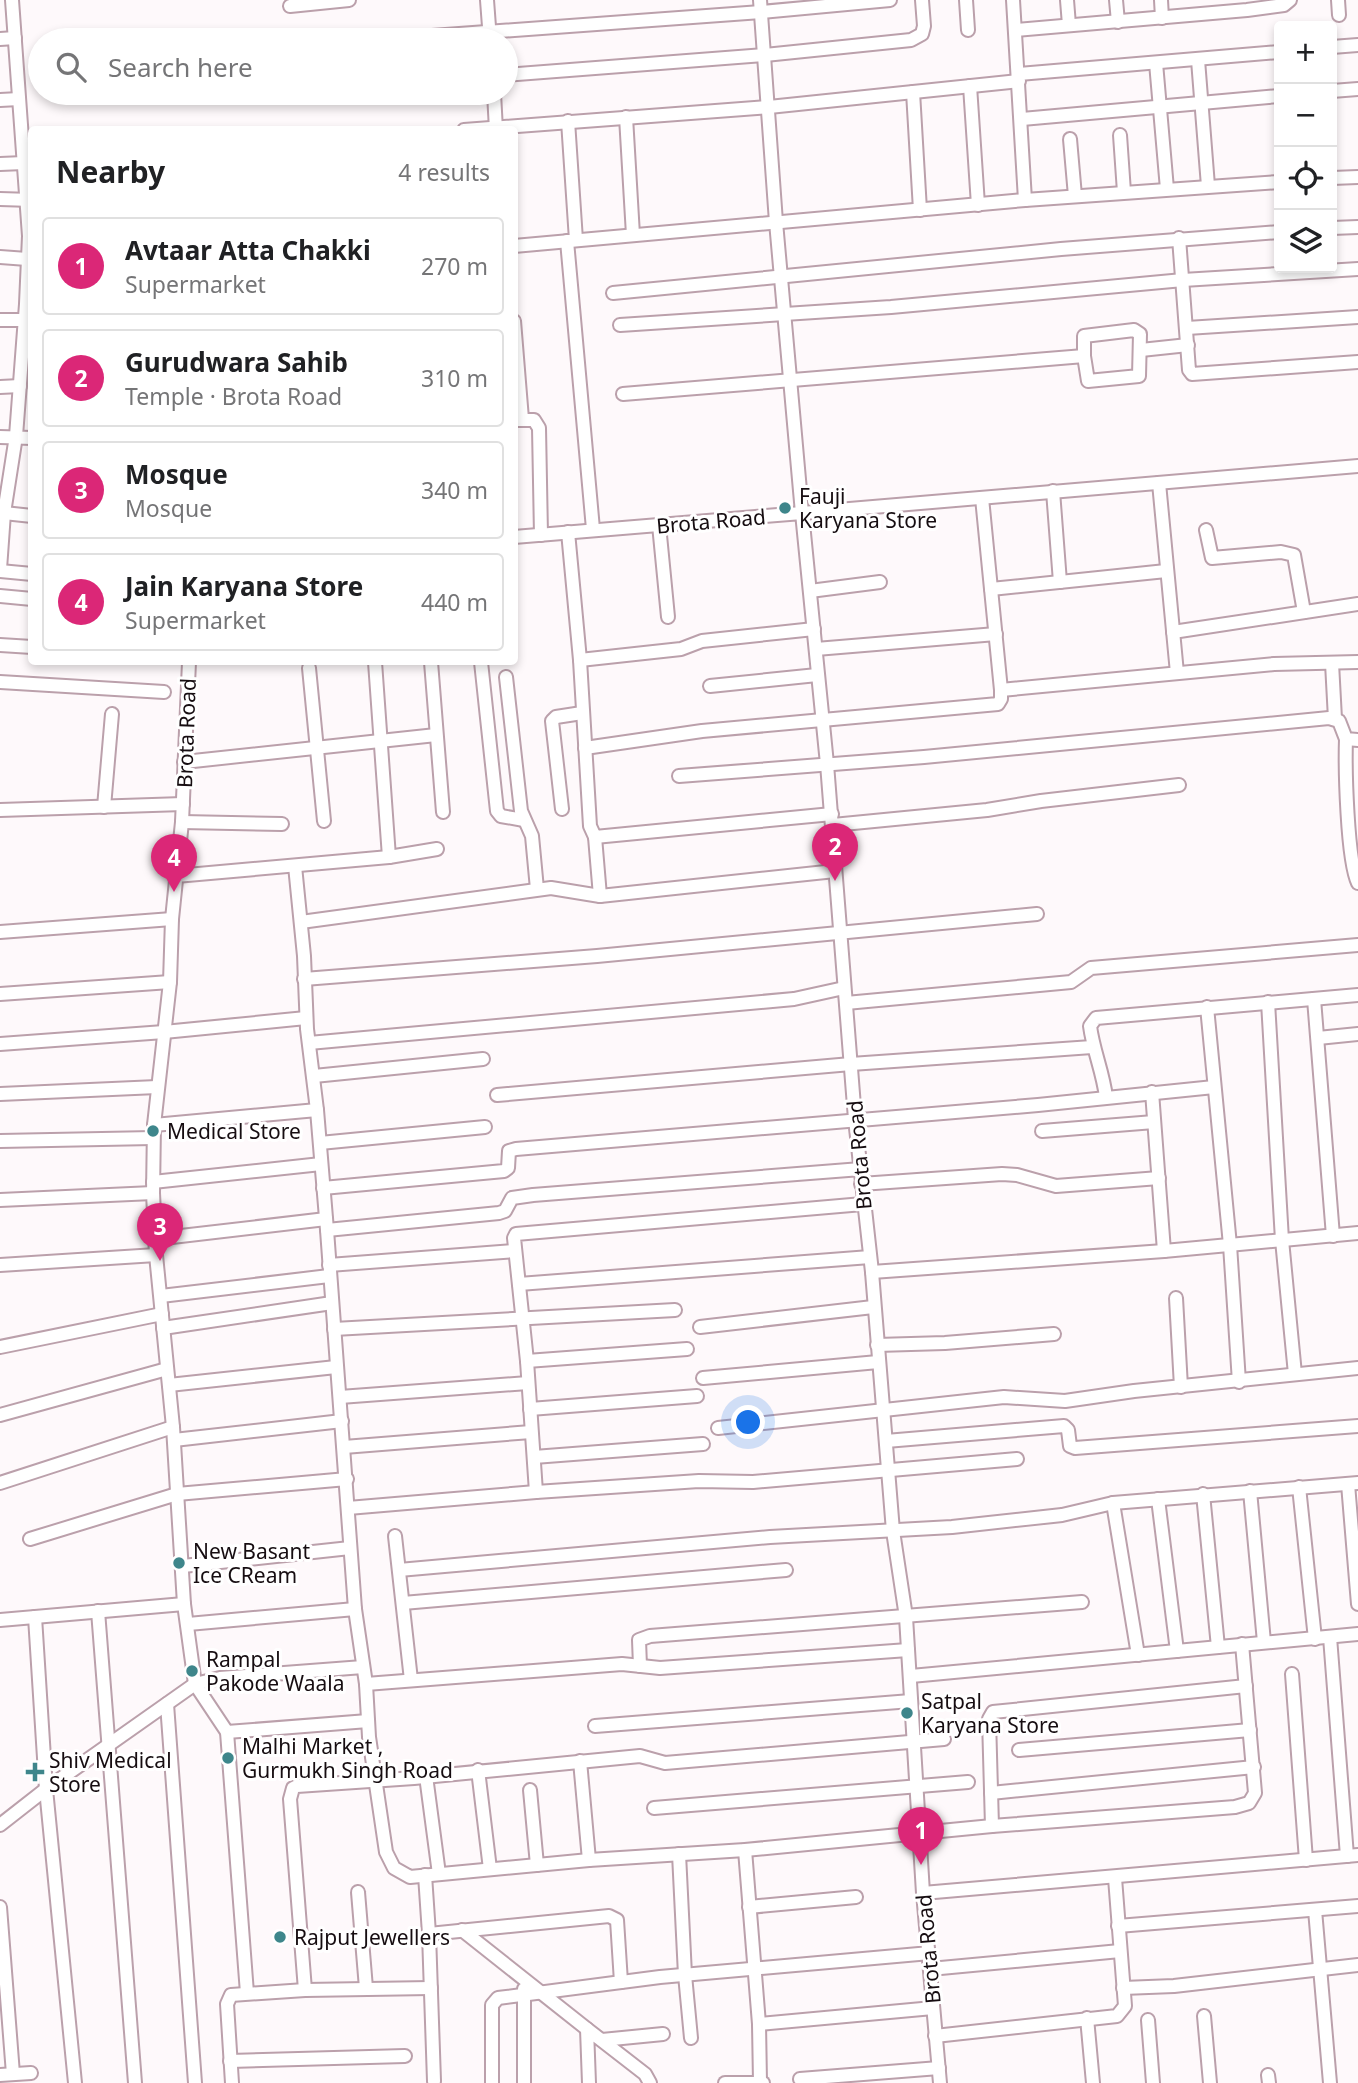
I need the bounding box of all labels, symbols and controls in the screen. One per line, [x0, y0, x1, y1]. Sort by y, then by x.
map controls [1274, 21, 1337, 273]
button: + [1274, 21, 1337, 84]
search box [28, 28, 518, 105]
icon: search [52, 48, 90, 86]
text: Search here [108, 49, 253, 85]
button: − [1274, 84, 1337, 147]
button: locate [1274, 147, 1337, 210]
text: Nearby [56, 151, 165, 192]
text: 4 results [398, 156, 490, 188]
button: layers [1274, 210, 1337, 273]
text: Avtaar Atta Chakki [125, 232, 371, 268]
text: 1 [74, 250, 88, 282]
text: 270 m [421, 250, 488, 282]
text: Supermarket [125, 268, 266, 300]
text: Gurudwara Sahib [125, 344, 348, 380]
text: 2 [74, 362, 88, 394]
text: 310 m [421, 362, 488, 394]
text: Temple · Brota Road [125, 380, 342, 412]
text: Mosque [125, 456, 228, 492]
text: 3 [74, 474, 88, 506]
text: 340 m [421, 474, 488, 506]
place label: Fauji Karyana Store [799, 482, 937, 534]
text: Mosque [125, 492, 212, 524]
marker: Fauji Karyana Store [777, 500, 793, 516]
street label: Brota Road [655, 502, 767, 540]
text: Jain Karyana Store [125, 568, 363, 604]
text: 4 [74, 586, 88, 618]
text: 440 m [421, 586, 488, 618]
text: Supermarket [125, 604, 266, 636]
street label: Brota Road [170, 678, 202, 788]
pin: 2 [812, 823, 858, 881]
pin: 4 [151, 834, 197, 892]
street label: Brota Road [840, 1099, 878, 1211]
place label: Medical Store [167, 1117, 301, 1145]
marker: Medical Store [145, 1123, 161, 1139]
pin: 3 [137, 1203, 183, 1261]
your location [731, 1405, 765, 1439]
place label: New Basant Ice CReam [193, 1537, 311, 1589]
marker: New Basant Ice CReam [171, 1555, 187, 1571]
place label: Rampal Pakode Waala [206, 1645, 345, 1697]
marker: Rampal Pakode Waala [184, 1663, 200, 1679]
place label: Satpal Karyana Store [921, 1687, 1059, 1739]
marker: Satpal Karyana Store [899, 1705, 915, 1721]
place label: Malhi Market , Gurmukh Singh Road [242, 1732, 453, 1784]
place label: Shiv Medical Store [49, 1746, 172, 1798]
marker: Malhi Market , Gurmukh Singh Road [220, 1750, 236, 1766]
marker: Shiv Medical Store [27, 1764, 43, 1780]
pin: 1 [898, 1807, 944, 1865]
street label: Brota Road [909, 1893, 947, 2005]
place label: Rajput Jewellers [294, 1923, 450, 1951]
marker: Rajput Jewellers [272, 1929, 288, 1945]

